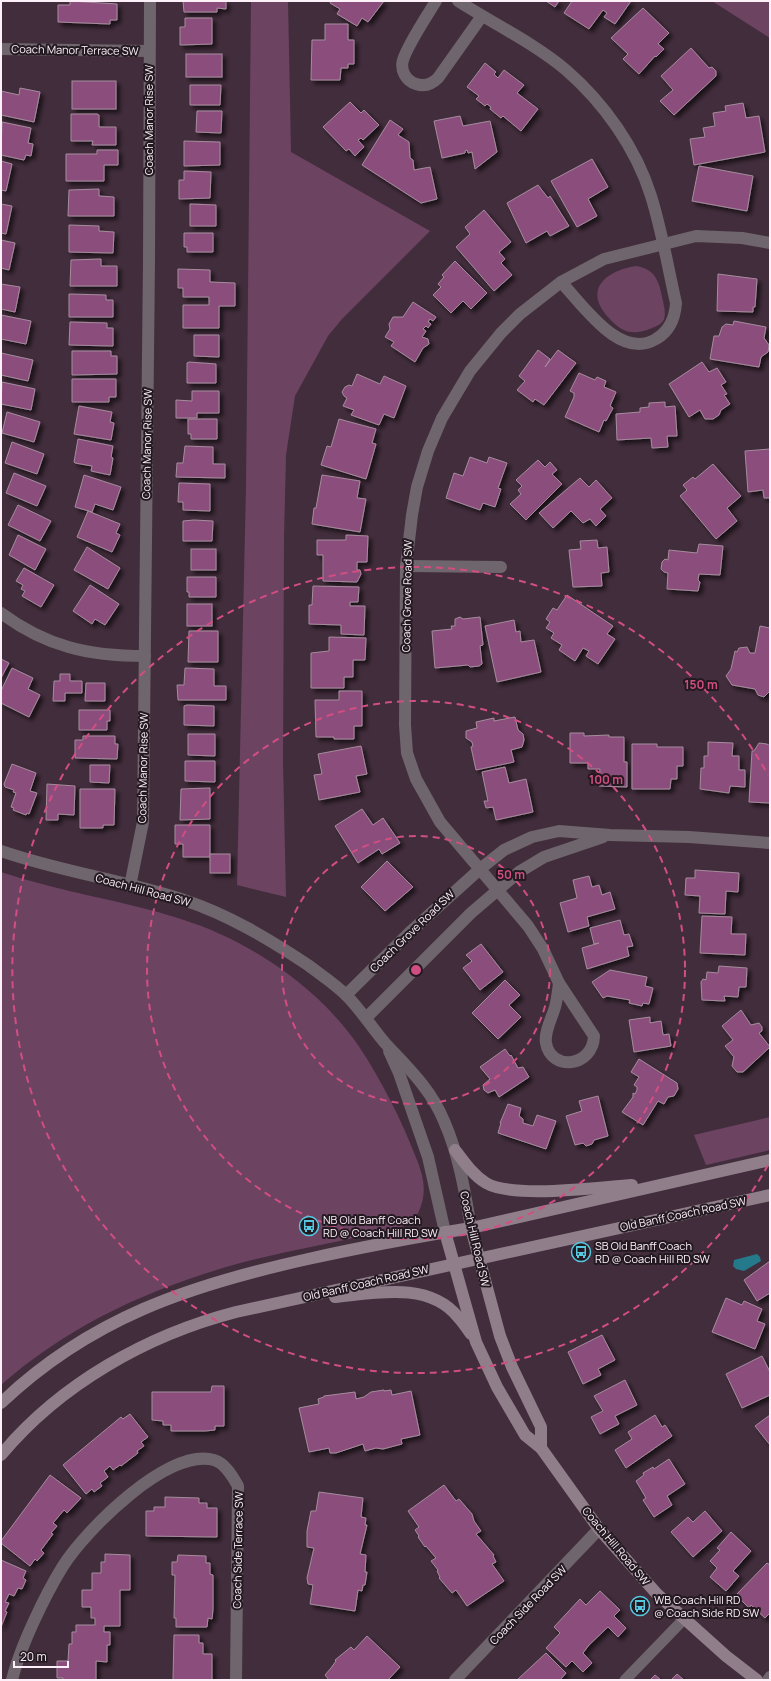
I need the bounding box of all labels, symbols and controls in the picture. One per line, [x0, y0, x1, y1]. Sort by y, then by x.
street label: Coach Manor Terrace SW [11, 41, 139, 58]
street label: Coach Manor Rise SW [141, 64, 156, 175]
street label: Coach Manor Rise SW [138, 388, 155, 499]
street label: Coach Grove Road SW [398, 539, 415, 652]
text: 150 m [684, 676, 718, 693]
street label: Coach Manor Rise SW [134, 712, 151, 823]
text: 100 m [589, 771, 623, 788]
text: 50 m [497, 866, 525, 883]
street label: Coach Hill Road SW [94, 870, 193, 910]
street label: Coach Grove Road SW [366, 886, 458, 975]
centre of rings [409, 963, 423, 977]
street label: Coach Hill Road SW [457, 1190, 494, 1289]
street label: Old Banff Coach Road SW [618, 1193, 748, 1234]
place label: NB Old Banff Coach RD @ Coach Hill RD SW [323, 1212, 438, 1240]
bus stop icon: NB Old Banff Coach RD @ Coach Hill RD SW [298, 1215, 320, 1237]
place label: SB Old Banff Coach RD @ Coach Hill RD SW [595, 1238, 710, 1266]
bus stop icon: SB Old Banff Coach RD @ Coach Hill RD SW [570, 1241, 592, 1263]
street label: Old Banff Coach Road SW [302, 1261, 431, 1304]
street label: Coach Side Terrace SW [229, 1491, 246, 1609]
street label: Coach Hill Road SW [579, 1503, 654, 1589]
street label: Coach Side Road SW [486, 1561, 570, 1648]
place label: WB Coach Hill RD @ Coach Side RD SW [654, 1592, 760, 1620]
bus stop icon: WB Coach Hill RD @ Coach Side RD SW [629, 1595, 651, 1617]
scale bar [14, 1643, 68, 1669]
text: 20 m [20, 1648, 47, 1665]

